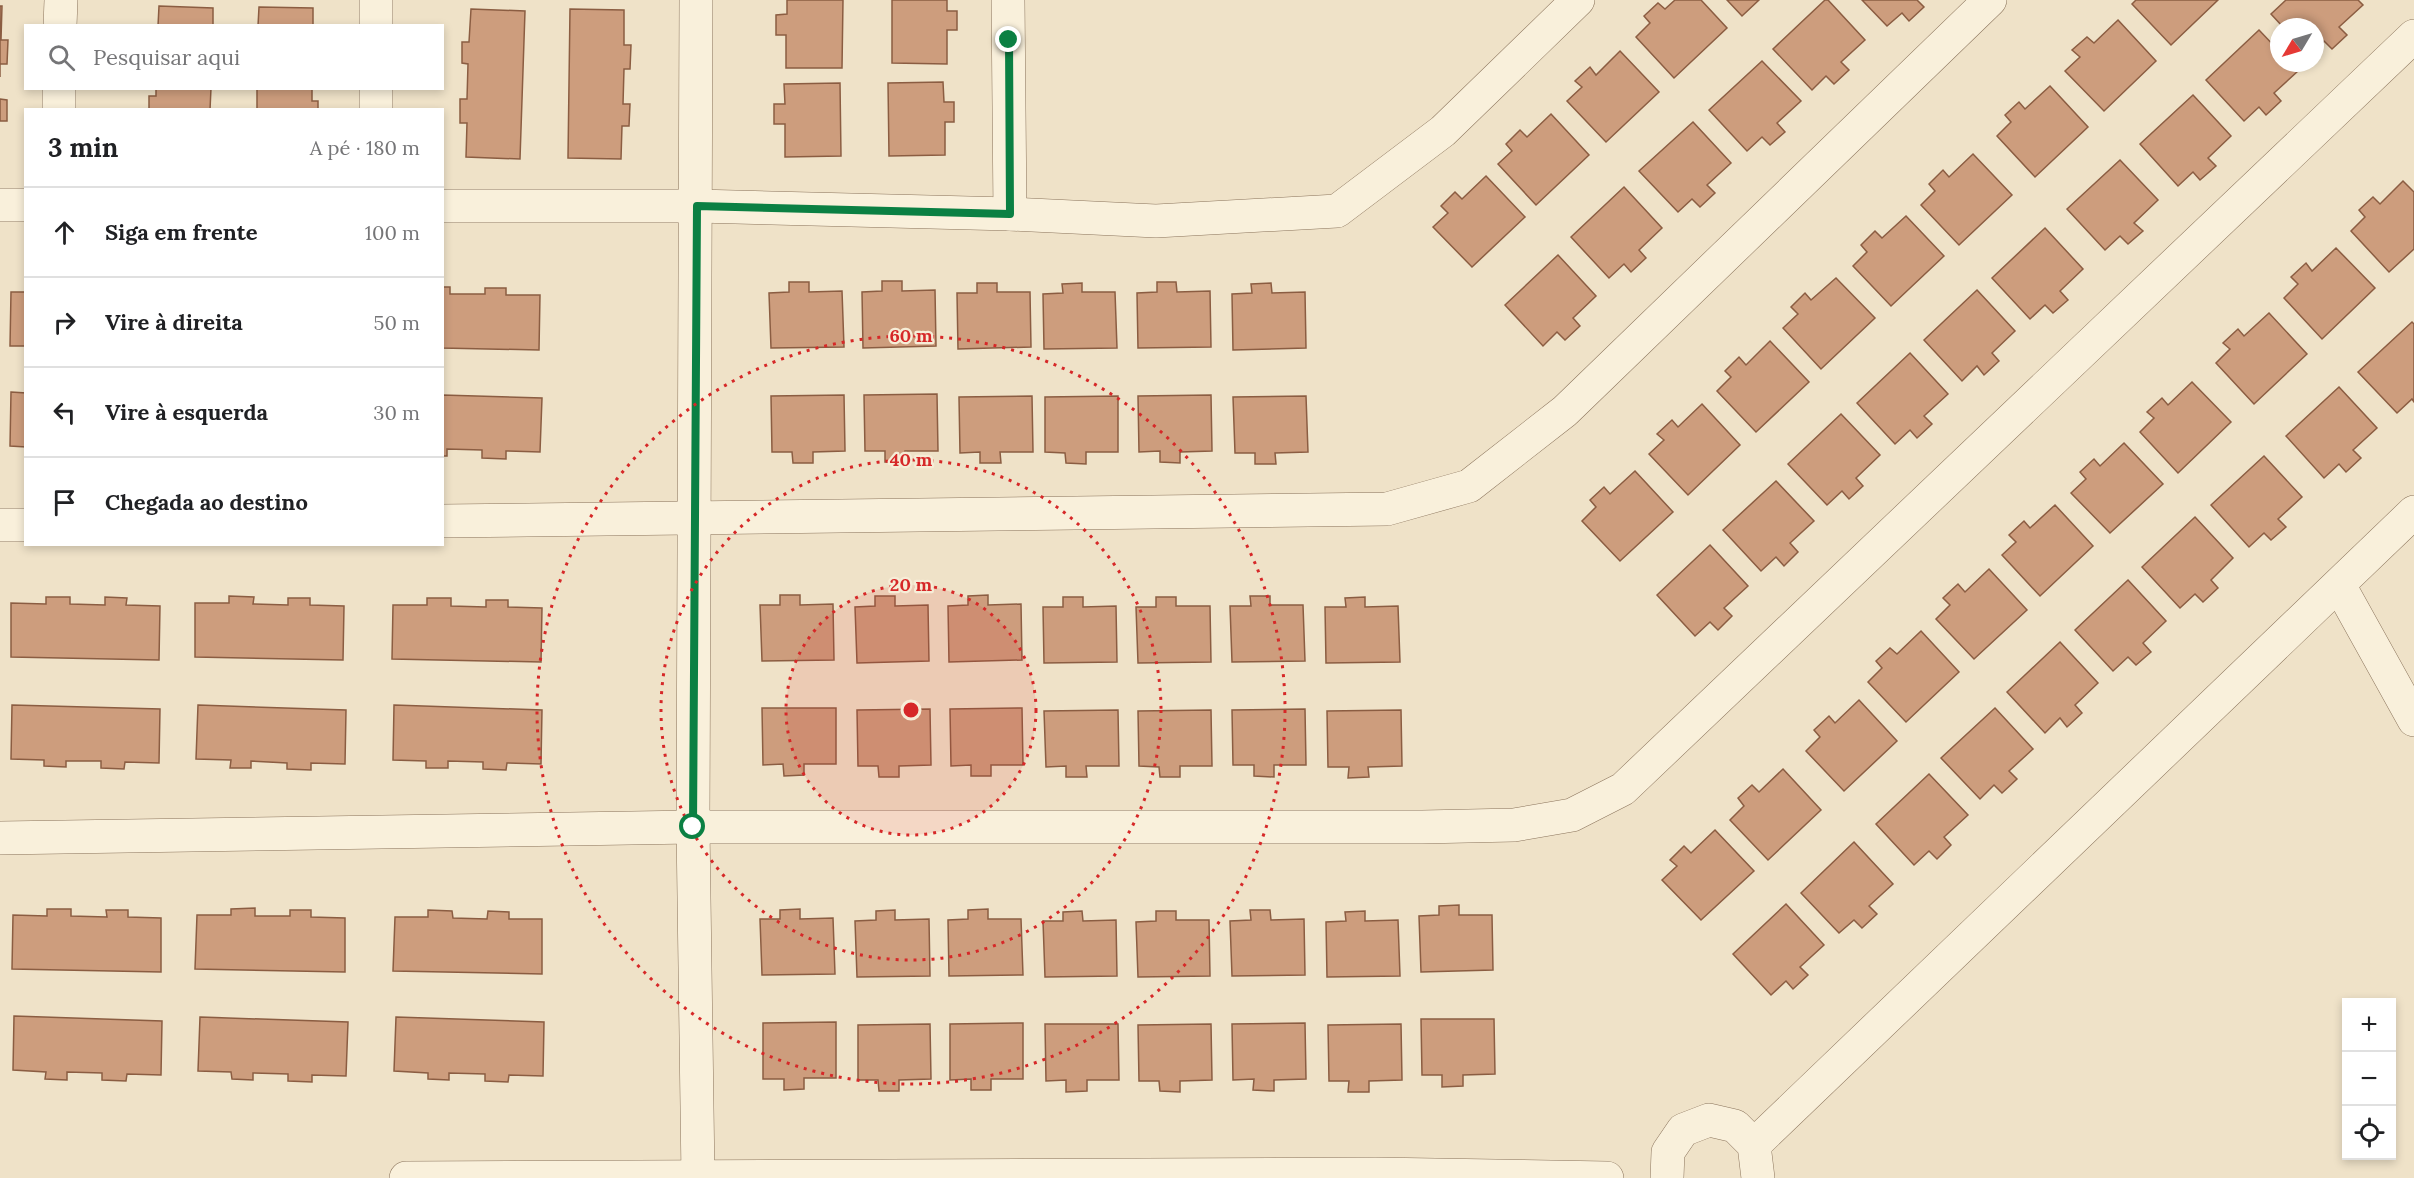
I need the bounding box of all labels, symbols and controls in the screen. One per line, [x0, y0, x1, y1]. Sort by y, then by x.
north arrow [2270, 18, 2324, 72]
search box [24, 24, 444, 90]
route end [995, 26, 1021, 52]
icon: search [45, 41, 78, 74]
text: Pesquisar aqui [93, 43, 240, 71]
text: 3 min [48, 131, 118, 164]
text: A pé · 180 m [310, 135, 420, 160]
icon: ahead [48, 216, 81, 249]
text: Siga em frente [105, 218, 258, 246]
text: 100 m [365, 220, 420, 245]
icon: right [48, 306, 81, 339]
text: Vire à direita [105, 308, 243, 336]
text: 50 m [374, 310, 420, 335]
text: 60 m [889, 324, 933, 347]
icon: left [48, 396, 81, 429]
text: Vire à esquerda [105, 398, 268, 426]
text: 30 m [373, 400, 420, 425]
text: 40 m [890, 448, 933, 471]
icon: arrive [48, 486, 81, 519]
text: Chegada ao destino [105, 488, 308, 516]
text: 20 m [890, 573, 933, 596]
centre of rings [901, 700, 921, 720]
route start [679, 813, 705, 839]
map controls [2342, 998, 2396, 1160]
button: + [2342, 998, 2396, 1052]
button: − [2342, 1052, 2396, 1106]
button: locate [2342, 1106, 2396, 1160]

